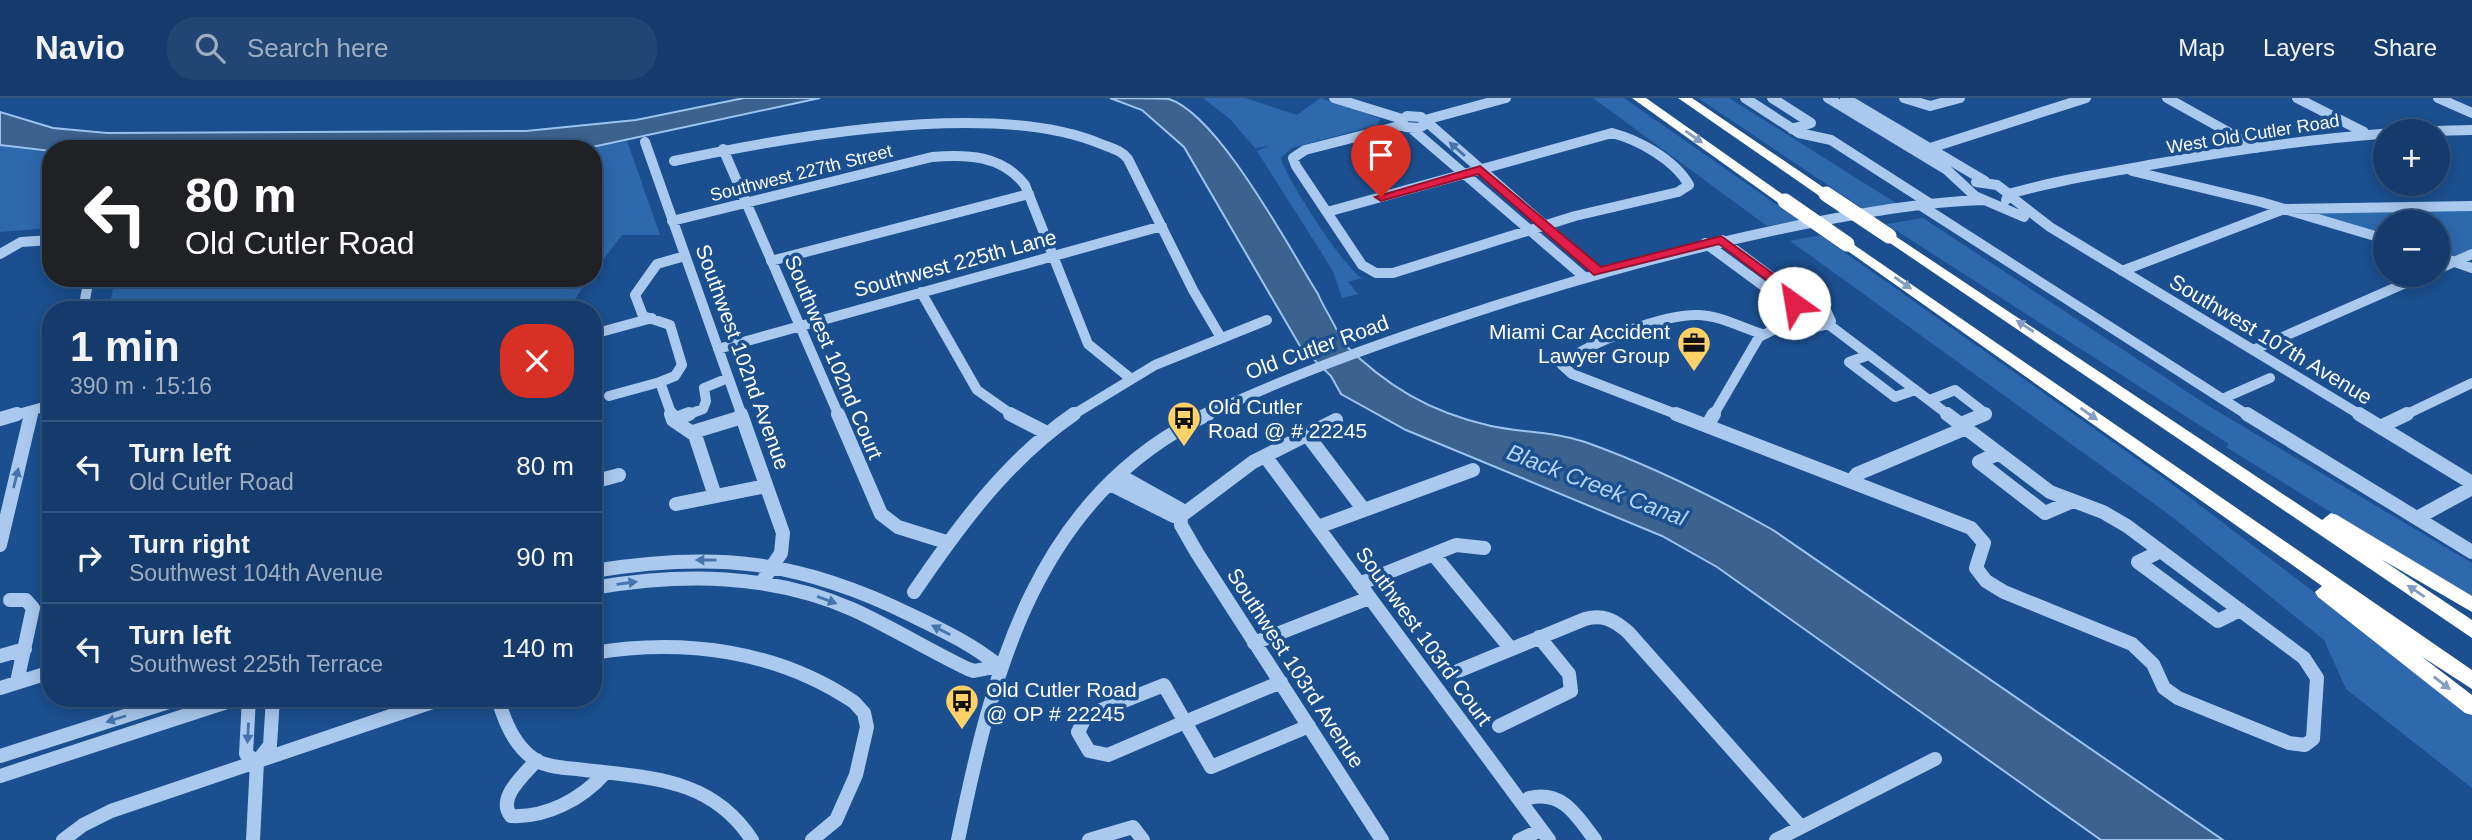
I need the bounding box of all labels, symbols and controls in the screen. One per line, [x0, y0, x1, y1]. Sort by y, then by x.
search box [167, 17, 657, 80]
text: Navio [35, 29, 125, 66]
icon: search [191, 29, 229, 67]
text: Search here [247, 33, 389, 63]
text: Map [2178, 34, 2225, 61]
text: Layers [2263, 34, 2335, 61]
text: Share [2373, 34, 2437, 61]
street label: West Old Cutler Road [2165, 110, 2341, 158]
map controls [2373, 119, 2450, 287]
button: + [2373, 119, 2450, 196]
pin [1351, 125, 1411, 197]
one-way arrow [1685, 130, 1703, 144]
icon: arrive [1362, 136, 1400, 174]
street label: Southwest 227th Street [708, 141, 894, 205]
one-way arrow [1448, 141, 1466, 157]
icon: left [70, 168, 161, 259]
text: 80 m [185, 168, 297, 222]
button: − [2373, 210, 2450, 287]
text: Old Cutler Road [185, 225, 414, 261]
street label: Southwest 225th Lane [851, 225, 1059, 301]
street label: Southwest 102nd Avenue [692, 241, 794, 473]
street label: Southwest 102nd Court [781, 251, 888, 463]
position arrow [1757, 266, 1831, 340]
street label: Southwest 107th Avenue [2166, 269, 2376, 409]
one-way arrow [1894, 276, 1912, 290]
street label: Old Cutler Road [1242, 310, 1392, 384]
one-way arrow [2015, 319, 2035, 332]
place label: Miami Car Accident Lawyer Group [1489, 320, 1670, 367]
text: 1 min [70, 323, 180, 370]
button: close [500, 324, 574, 398]
office icon: Miami Car Accident Lawyer Group [1675, 324, 1713, 373]
text: 390 m · 15:16 [70, 373, 212, 399]
place label: Old Cutler Road @ # 22245 [1208, 395, 1367, 442]
bus stop icon: Old Cutler Road @ # 22245 [1165, 399, 1203, 448]
one-way arrow [2080, 407, 2098, 421]
text: Turn left [129, 438, 231, 468]
water label: Black Creek Canal [1503, 439, 1691, 532]
icon: left [70, 448, 108, 486]
text: 80 m [516, 451, 574, 481]
one-way arrow [11, 467, 22, 489]
text: Old Cutler Road [129, 469, 294, 495]
text: Turn right [129, 529, 250, 559]
icon: right [70, 539, 108, 577]
text: 90 m [516, 542, 574, 572]
street label: Southwest 103rd Court [1352, 542, 1497, 730]
one-way arrow [695, 554, 717, 566]
text: Southwest 104th Avenue [129, 560, 383, 586]
street label: Southwest 103rd Avenue [1223, 564, 1369, 772]
one-way arrow [617, 577, 639, 588]
one-way arrow [2406, 585, 2425, 598]
one-way arrow [817, 594, 838, 605]
text: Turn left [129, 620, 231, 650]
one-way arrow [931, 625, 951, 637]
icon: left [70, 630, 108, 668]
text: 140 m [502, 633, 574, 663]
text: Southwest 225th Terrace [129, 651, 383, 677]
one-way arrow [2433, 676, 2451, 690]
place label: Old Cutler Road @ OP # 22245 [986, 678, 1137, 725]
bus stop icon: Old Cutler Road @ OP # 22245 [943, 682, 981, 731]
one-way arrow [105, 714, 126, 725]
one-way arrow [242, 722, 253, 744]

